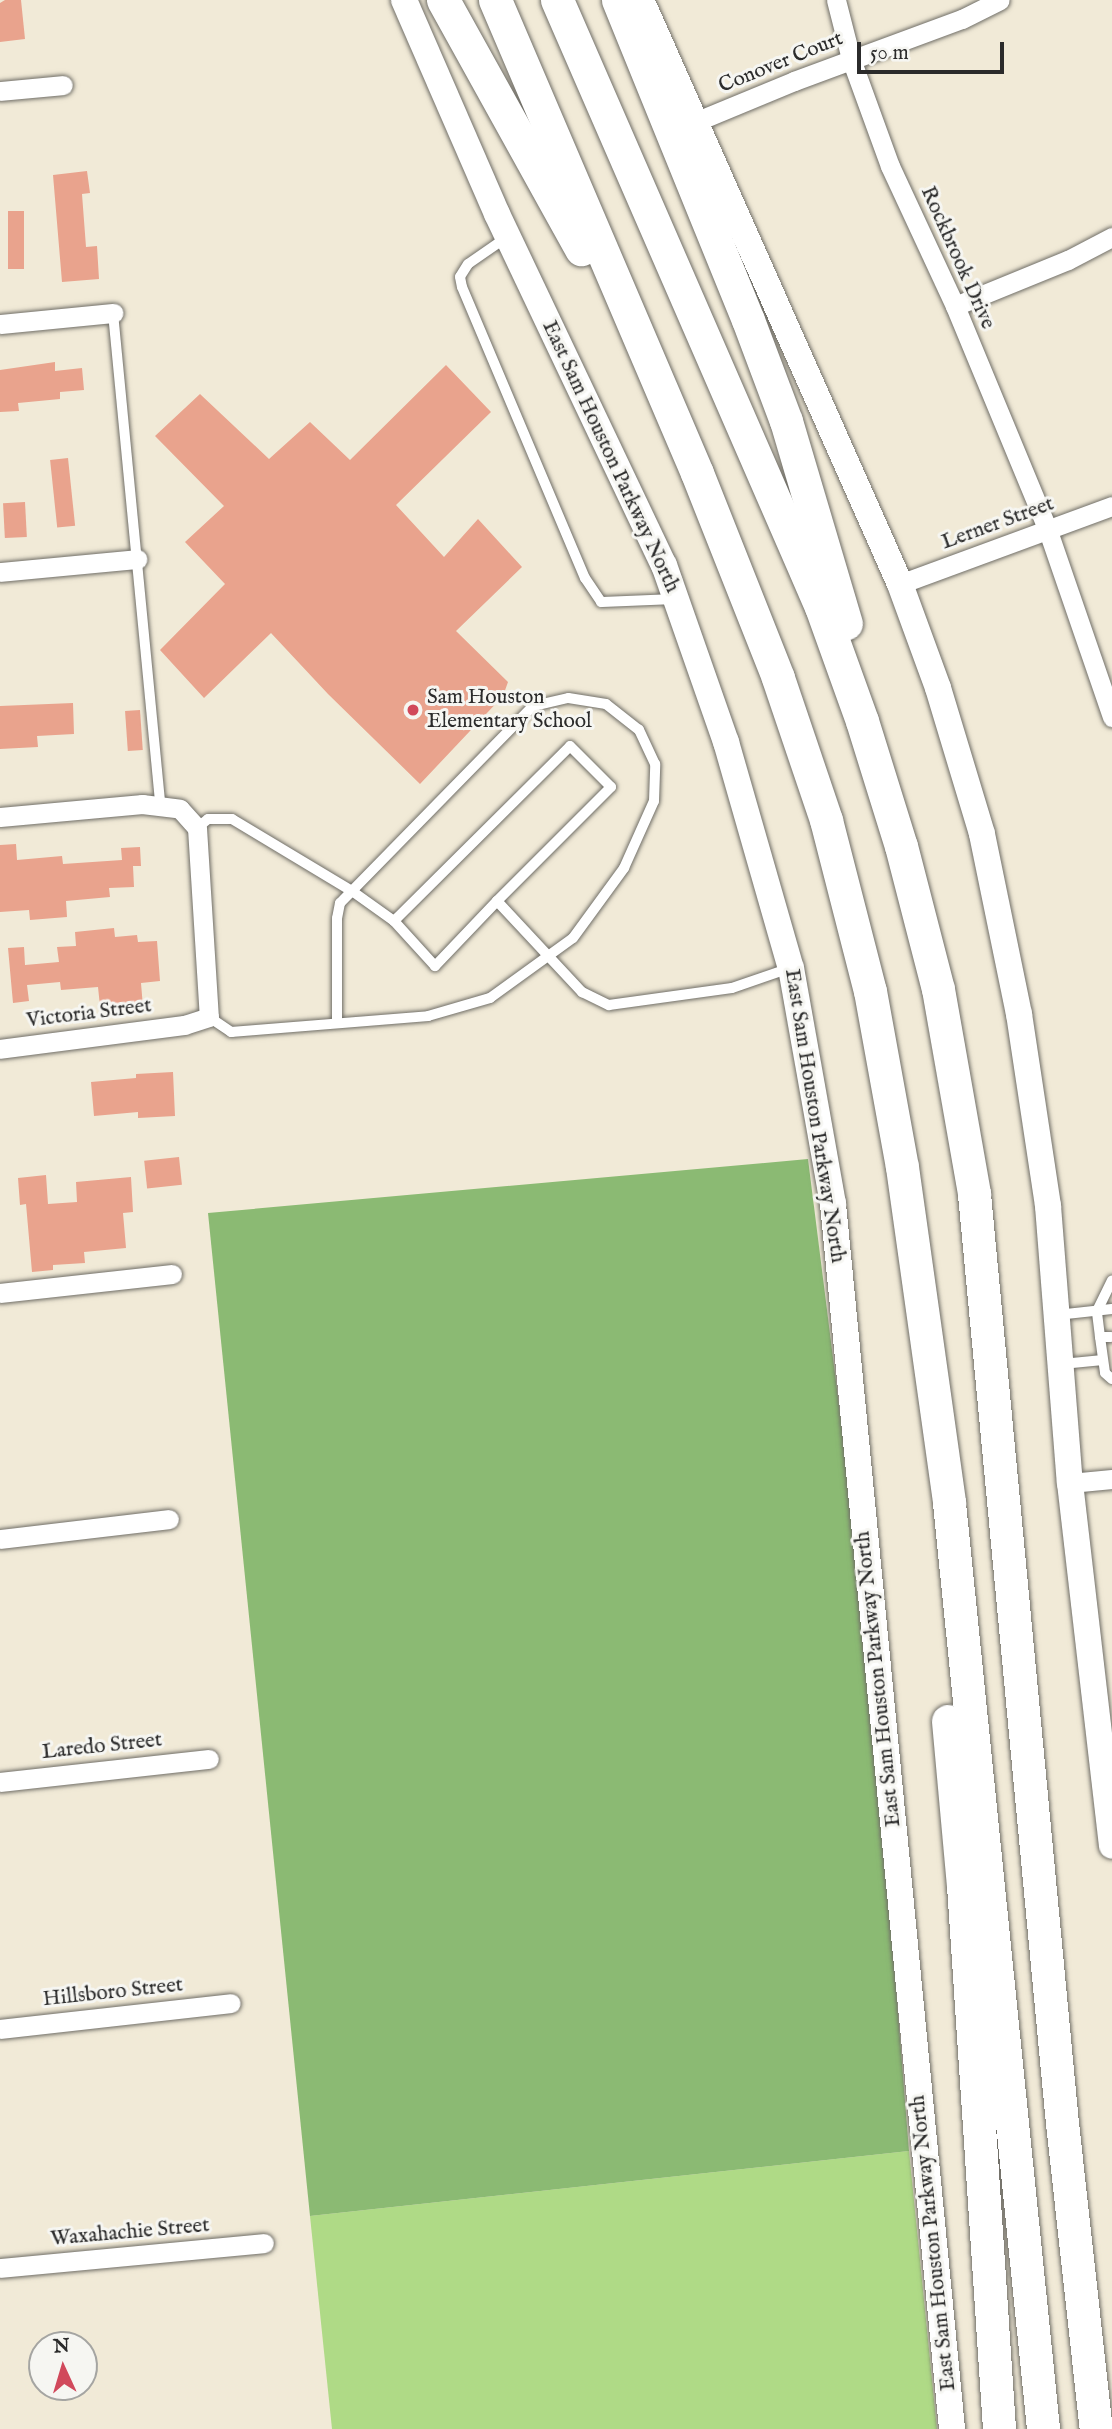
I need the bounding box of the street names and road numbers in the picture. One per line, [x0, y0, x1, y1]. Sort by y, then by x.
street label: Conover Court [715, 27, 847, 99]
street label: Rockbrook Drive [914, 183, 1000, 333]
street label: East Sam Houston Parkway North [536, 317, 684, 597]
street label: Lerner Street [938, 492, 1058, 556]
street label: East Sam Houston Parkway North [778, 967, 850, 1265]
street label: Victoria Street [25, 994, 153, 1034]
street label: East Sam Houston Parkway North [851, 1530, 907, 1828]
street label: Laredo Street [41, 1728, 163, 1766]
street label: Hillsboro Street [42, 1973, 184, 2013]
street label: East Sam Houston Parkway North [906, 2094, 962, 2392]
street label: Waxahachie Street [49, 2213, 211, 2253]

